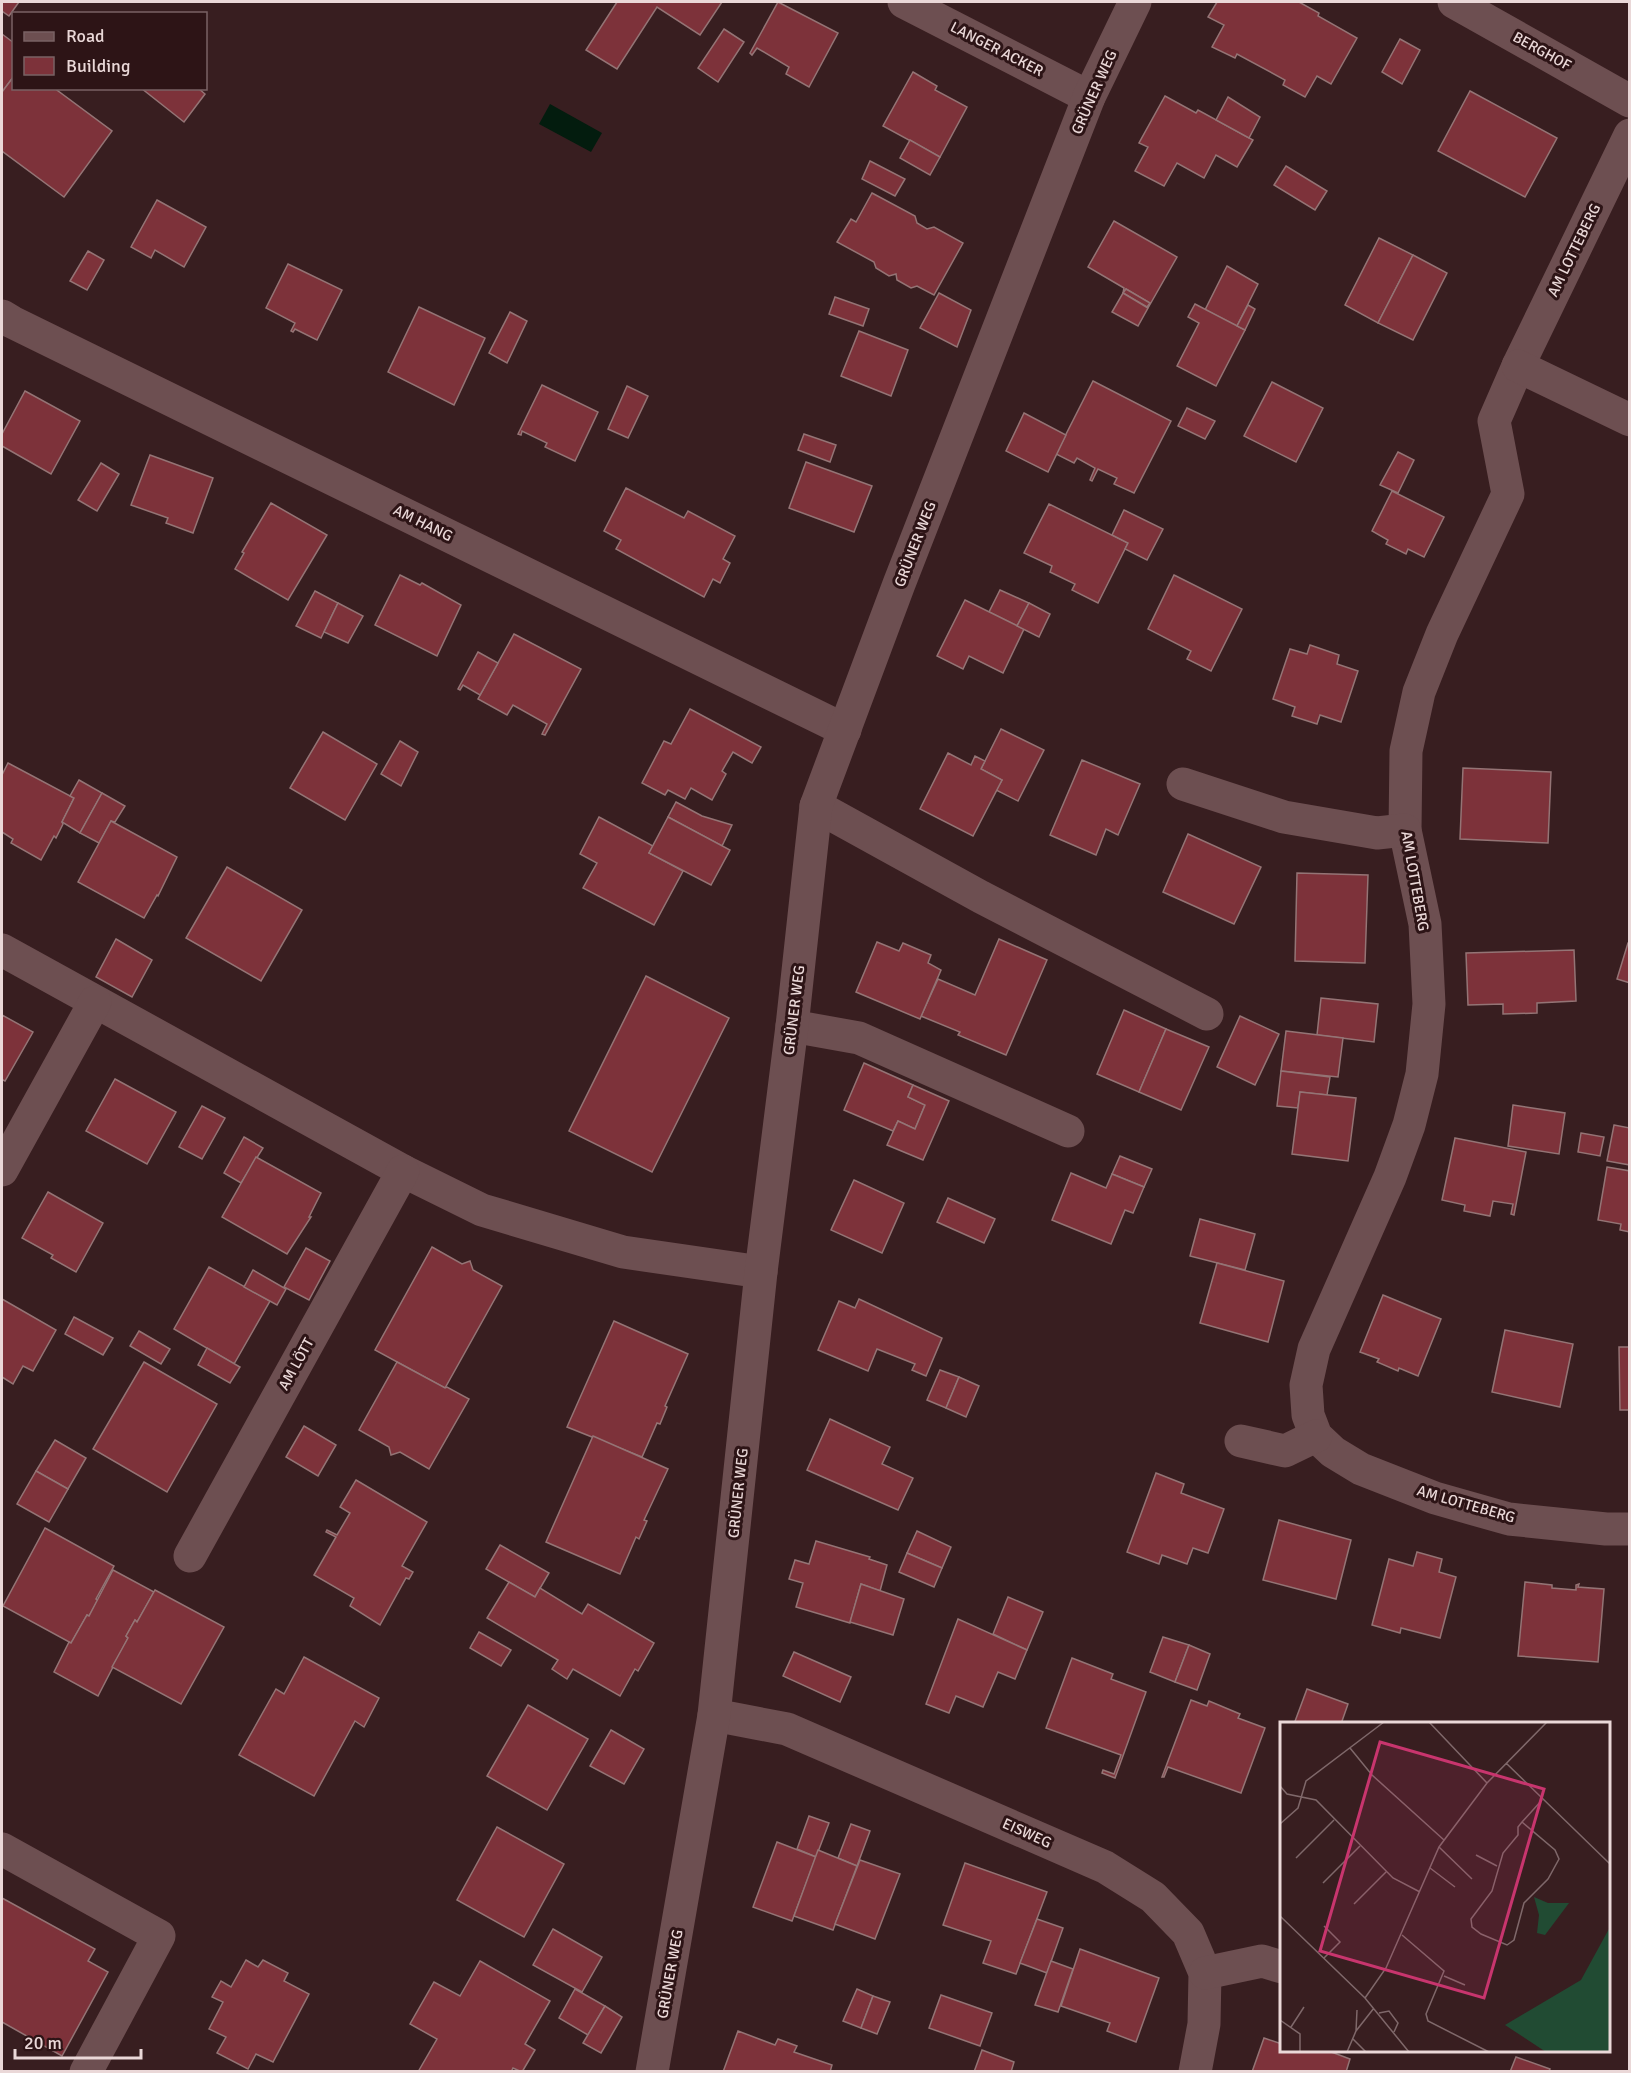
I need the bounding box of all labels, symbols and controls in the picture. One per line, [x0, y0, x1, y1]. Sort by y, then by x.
legend [12, 12, 207, 90]
street label: LANGER ACKER [947, 18, 1047, 80]
text: Road [66, 25, 105, 47]
street label: BERGHOF [1510, 28, 1574, 74]
street label: GRÜNER WEG [1067, 47, 1121, 137]
text: Building [66, 55, 130, 77]
street label: AM LOTTEBERG [1544, 201, 1604, 299]
street label: GRÜNER WEG [890, 499, 940, 589]
street label: AM HANG [390, 501, 456, 545]
street label: AM LOTTEBERG [1397, 830, 1433, 932]
street label: GRÜNER WEG [780, 964, 808, 1056]
street label: AM LÖTT [274, 1334, 318, 1393]
street label: GRÜNER WEG [724, 1447, 752, 1539]
street label: AM LOTTEBERG [1415, 1481, 1517, 1527]
inset map [1280, 1722, 1610, 2052]
street label: EISWEG [1000, 1814, 1054, 1852]
street label: GRÜNER WEG [653, 1928, 687, 2020]
scale bar [15, 2022, 141, 2060]
text: 20 m [24, 2032, 62, 2054]

